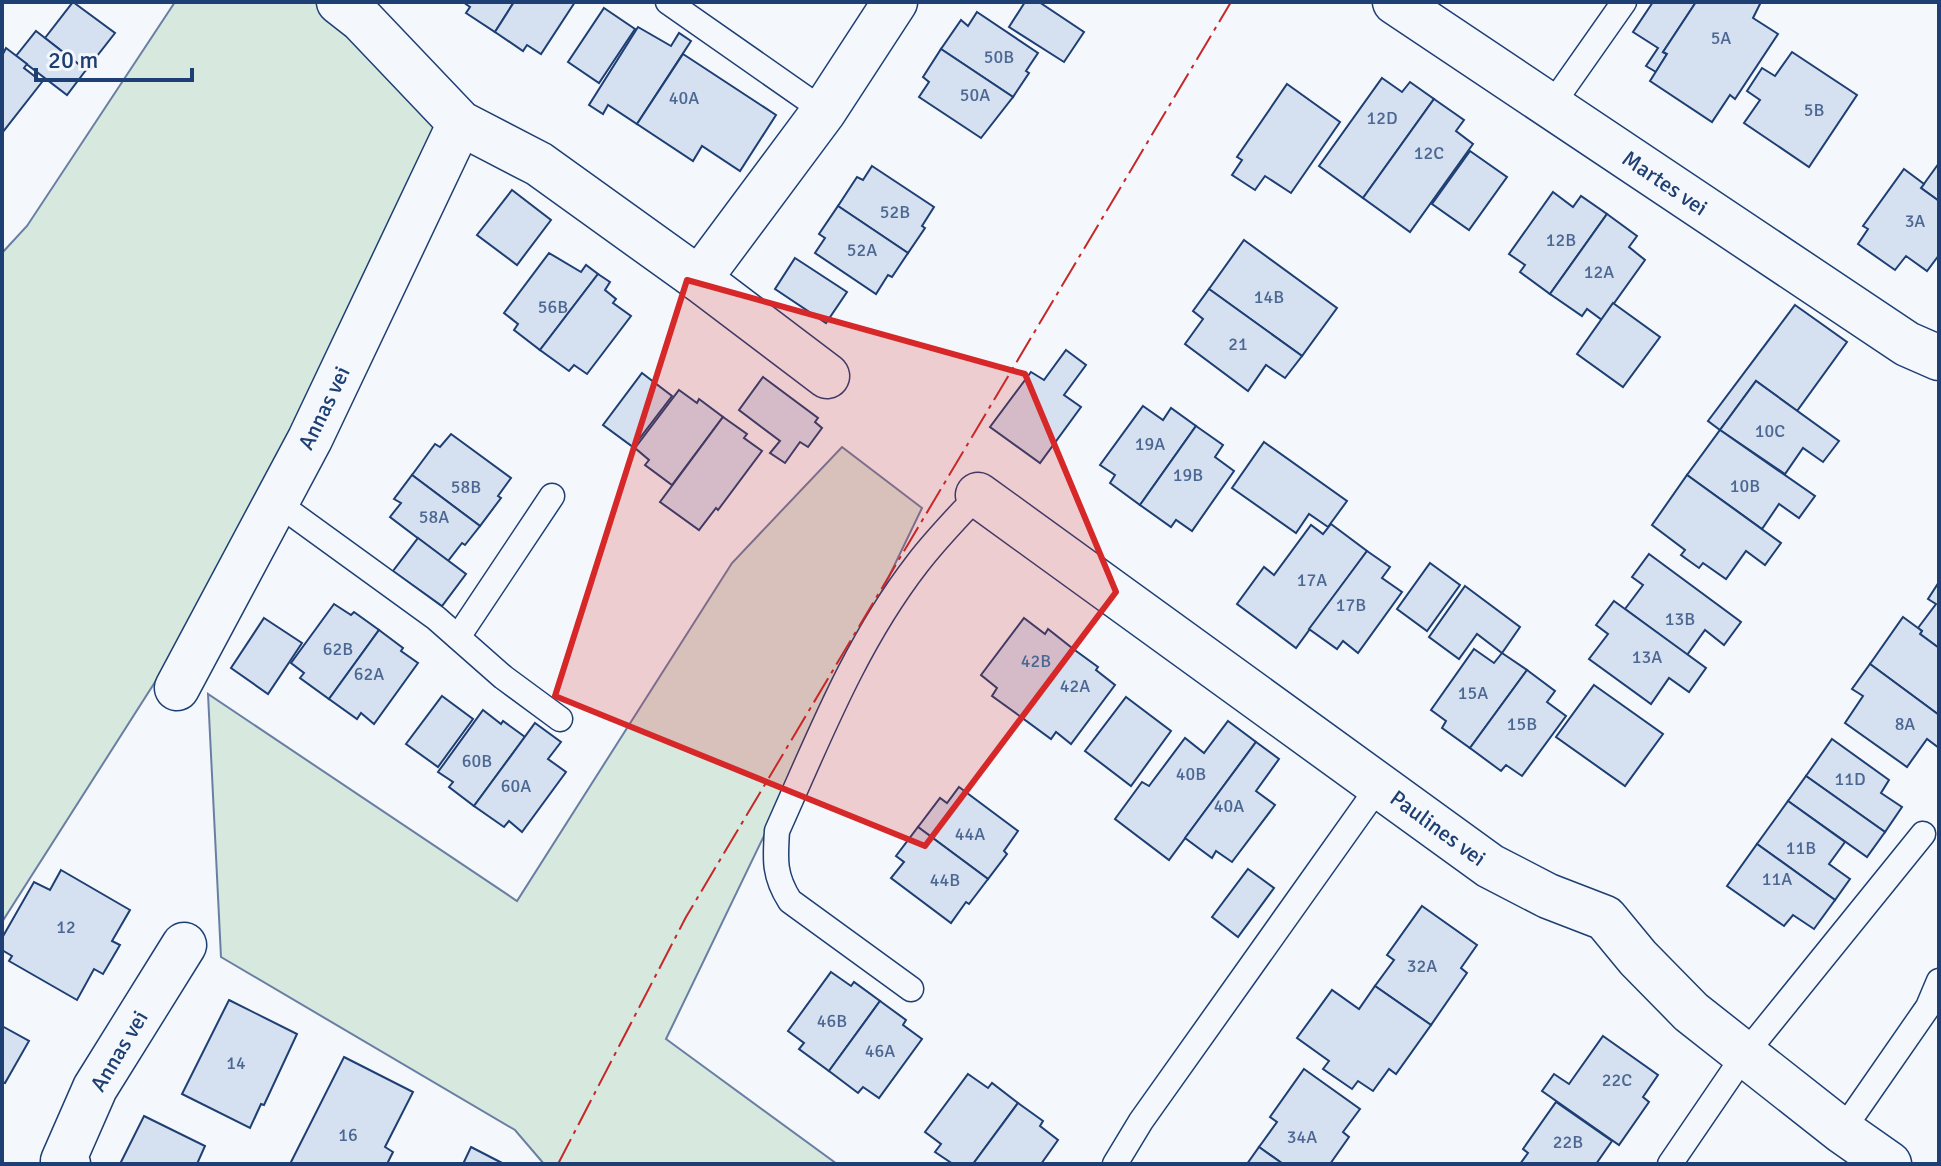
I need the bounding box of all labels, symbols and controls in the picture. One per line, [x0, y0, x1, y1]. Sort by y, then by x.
house number: 5A [1711, 27, 1731, 49]
scale bar [36, 32, 192, 82]
text: 20 m [48, 45, 98, 75]
house number: 50B [984, 46, 1014, 68]
house number: 50A [960, 84, 990, 106]
house number: 40A [669, 87, 699, 109]
house number: 5B [1804, 99, 1824, 121]
house number: 12D [1366, 107, 1398, 129]
house number: 12C [1414, 142, 1444, 164]
street label: Martes vei [1617, 145, 1713, 221]
house number: 52B [880, 201, 910, 223]
house number: 3A [1905, 210, 1925, 232]
house number: 12B [1546, 229, 1576, 251]
house number: 52A [847, 239, 877, 261]
house number: 12A [1584, 261, 1614, 283]
house number: 14B [1254, 286, 1284, 308]
house number: 56B [538, 296, 568, 318]
house number: 21 [1228, 333, 1248, 355]
street label: Annas vei [292, 362, 356, 454]
house number: 10C [1755, 420, 1785, 442]
house number: 19A [1135, 433, 1165, 455]
house number: 19B [1173, 464, 1203, 486]
house number: 10B [1730, 475, 1760, 497]
house number: 58B [451, 476, 481, 498]
house number: 58A [419, 506, 449, 528]
house number: 17A [1297, 569, 1327, 591]
house number: 17B [1336, 594, 1366, 616]
house number: 13B [1665, 608, 1695, 630]
house number: 62B [323, 638, 353, 660]
house number: 13A [1632, 646, 1662, 668]
house number: 42B [1021, 650, 1051, 672]
house number: 62A [354, 663, 384, 685]
house number: 42A [1060, 675, 1090, 697]
house number: 15A [1458, 682, 1488, 704]
house number: 15B [1507, 713, 1537, 735]
house number: 8A [1895, 713, 1915, 735]
house number: 60B [462, 750, 492, 772]
house number: 40B [1176, 763, 1206, 785]
house number: 11D [1834, 768, 1866, 790]
house number: 60A [501, 775, 531, 797]
street label: Paulines vei [1385, 784, 1491, 872]
house number: 40A [1214, 795, 1244, 817]
house number: 44A [955, 823, 985, 845]
house number: 11B [1786, 837, 1816, 859]
house number: 11A [1762, 868, 1792, 890]
house number: 44B [930, 869, 960, 891]
house number: 12 [56, 916, 76, 938]
house number: 32A [1407, 955, 1437, 977]
street label: Annas vei [84, 1006, 154, 1096]
house number: 46B [817, 1010, 847, 1032]
house number: 46A [865, 1040, 895, 1062]
house number: 14 [226, 1052, 246, 1074]
house number: 22C [1602, 1069, 1632, 1091]
house number: 16 [338, 1124, 358, 1146]
house number: 34A [1287, 1126, 1317, 1148]
house number: 22B [1553, 1131, 1583, 1153]

